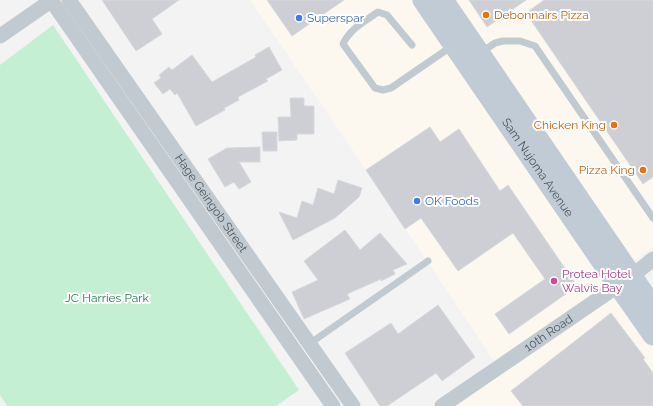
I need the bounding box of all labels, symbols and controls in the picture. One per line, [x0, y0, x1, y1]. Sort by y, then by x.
place label: Debonnairs Pizza [494, 8, 589, 22]
marker: Debonnairs Pizza [481, 10, 491, 20]
place label: Superspar [307, 11, 365, 25]
marker: Superspar [294, 13, 304, 23]
street label: Sam Nujoma Avenue [499, 115, 576, 220]
place label: Chicken King [534, 118, 606, 132]
marker: Chicken King [609, 120, 619, 130]
street label: Hage Geingob Street [172, 151, 250, 255]
place label: Pizza King [579, 163, 635, 177]
marker: Pizza King [638, 165, 648, 175]
place label: OK Foods [425, 194, 479, 208]
marker: OK Foods [412, 196, 422, 206]
place label: Protea Hotel Walvis Bay [562, 267, 632, 295]
marker: Protea Hotel Walvis Bay [549, 276, 559, 286]
park label: JC Harries Park [65, 291, 150, 305]
street label: 10th Road [522, 312, 575, 355]

